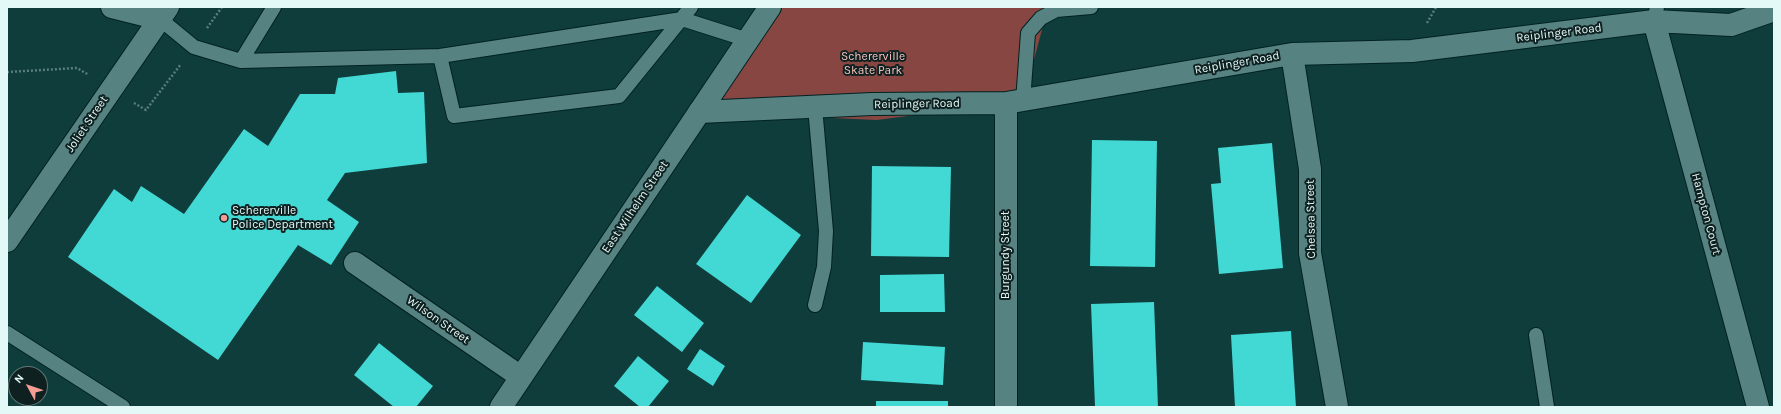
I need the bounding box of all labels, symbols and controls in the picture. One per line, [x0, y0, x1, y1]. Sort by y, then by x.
street label: Reiplinger Road [1515, 21, 1603, 45]
street label: Reiplinger Road [1193, 48, 1281, 78]
park label: Schererville Skate Park [841, 50, 905, 78]
street label: Joliet Street [63, 93, 111, 155]
street label: Reiplinger Road [874, 96, 960, 112]
street label: East Wilhelm Street [599, 158, 671, 256]
street label: Hampton Court [1688, 172, 1724, 256]
street label: Chelsea Street [1303, 179, 1319, 259]
place label: Schererville Police Department [232, 204, 333, 232]
street label: Burgundy Street [999, 211, 1013, 299]
marker: Schererville Police Department [219, 213, 229, 223]
street label: Wilson Street [404, 293, 472, 347]
north arrow [8, 366, 48, 406]
text: N [12, 371, 27, 386]

